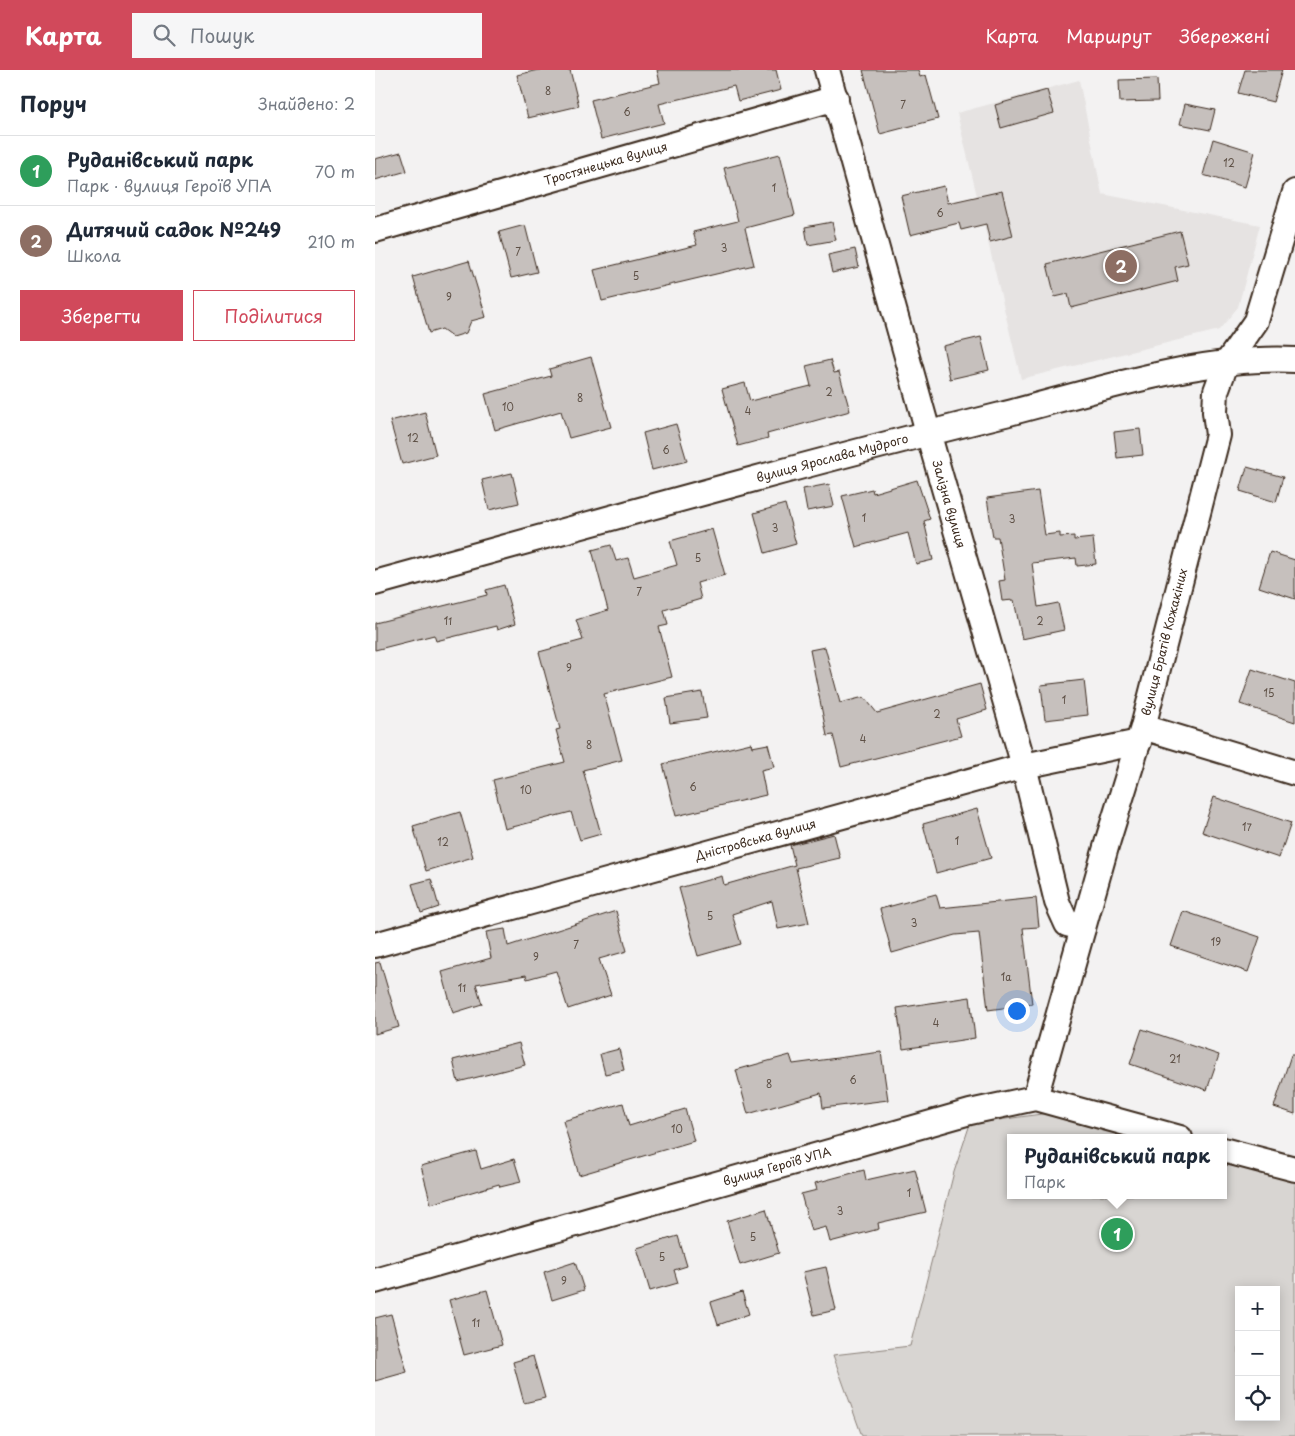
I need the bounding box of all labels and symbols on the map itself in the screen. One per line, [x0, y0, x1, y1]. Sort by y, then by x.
house number: 8 [545, 83, 551, 98]
house number: 7 [900, 97, 906, 112]
house number: 6 [623, 104, 631, 119]
street label: Тростянецька вулиця [542, 137, 669, 189]
house number: 12 [1223, 155, 1235, 170]
house number: 1 [772, 180, 776, 195]
house number: 6 [936, 205, 944, 220]
house number: 3 [721, 240, 727, 255]
house number: 7 [515, 244, 521, 259]
pin: 2 [1105, 247, 1137, 285]
house number: 5 [633, 268, 639, 283]
house number: 9 [446, 289, 452, 304]
house number: 2 [825, 384, 833, 399]
house number: 8 [577, 390, 583, 405]
house number: 10 [502, 399, 514, 414]
house number: 4 [745, 403, 752, 418]
street label: вулиця Ярослава Мудрого [754, 429, 910, 486]
house number: 12 [407, 430, 419, 445]
house number: 6 [662, 442, 670, 457]
street label: Залізна вулиця [928, 457, 971, 550]
house number: 1 [862, 510, 866, 525]
house number: 3 [1009, 511, 1015, 526]
house number: 3 [772, 520, 778, 535]
house number: 5 [695, 550, 701, 565]
street label: вулиця Братів Кожакіних [1136, 566, 1191, 718]
house number: 7 [636, 584, 642, 599]
house number: 11 [444, 613, 452, 628]
house number: 2 [1036, 613, 1044, 628]
house number: 9 [566, 660, 572, 675]
house number: 15 [1264, 685, 1274, 700]
house number: 1 [1062, 692, 1066, 707]
house number: 2 [933, 706, 941, 721]
house number: 4 [860, 731, 867, 746]
house number: 8 [586, 737, 592, 752]
house number: 6 [689, 779, 697, 794]
house number: 10 [520, 782, 532, 797]
street label: Дністровська вулиця [692, 814, 818, 865]
house number: 17 [1242, 819, 1253, 834]
house number: 1 [955, 833, 959, 848]
house number: 12 [437, 834, 449, 849]
house number: 5 [707, 908, 713, 923]
house number: 3 [911, 915, 917, 930]
house number: 19 [1211, 934, 1221, 949]
house number: 7 [573, 937, 579, 952]
house number: 9 [533, 949, 539, 964]
house number: 1а [1001, 969, 1012, 984]
house number: 11 [458, 980, 466, 995]
your location [1004, 998, 1030, 1024]
house number: 4 [933, 1015, 940, 1030]
house number: 21 [1169, 1051, 1181, 1066]
house number: 6 [849, 1072, 857, 1087]
house number: 8 [766, 1076, 772, 1091]
house number: 10 [671, 1121, 683, 1136]
street label: вулиця Героїв УПА [721, 1142, 833, 1190]
house number: 1 [907, 1185, 911, 1200]
house number: 3 [837, 1203, 843, 1218]
pin: 1 [1101, 1215, 1133, 1253]
house number: 5 [750, 1229, 756, 1244]
house number: 5 [659, 1249, 665, 1264]
house number: 9 [561, 1273, 567, 1288]
house number: 11 [472, 1315, 480, 1330]

